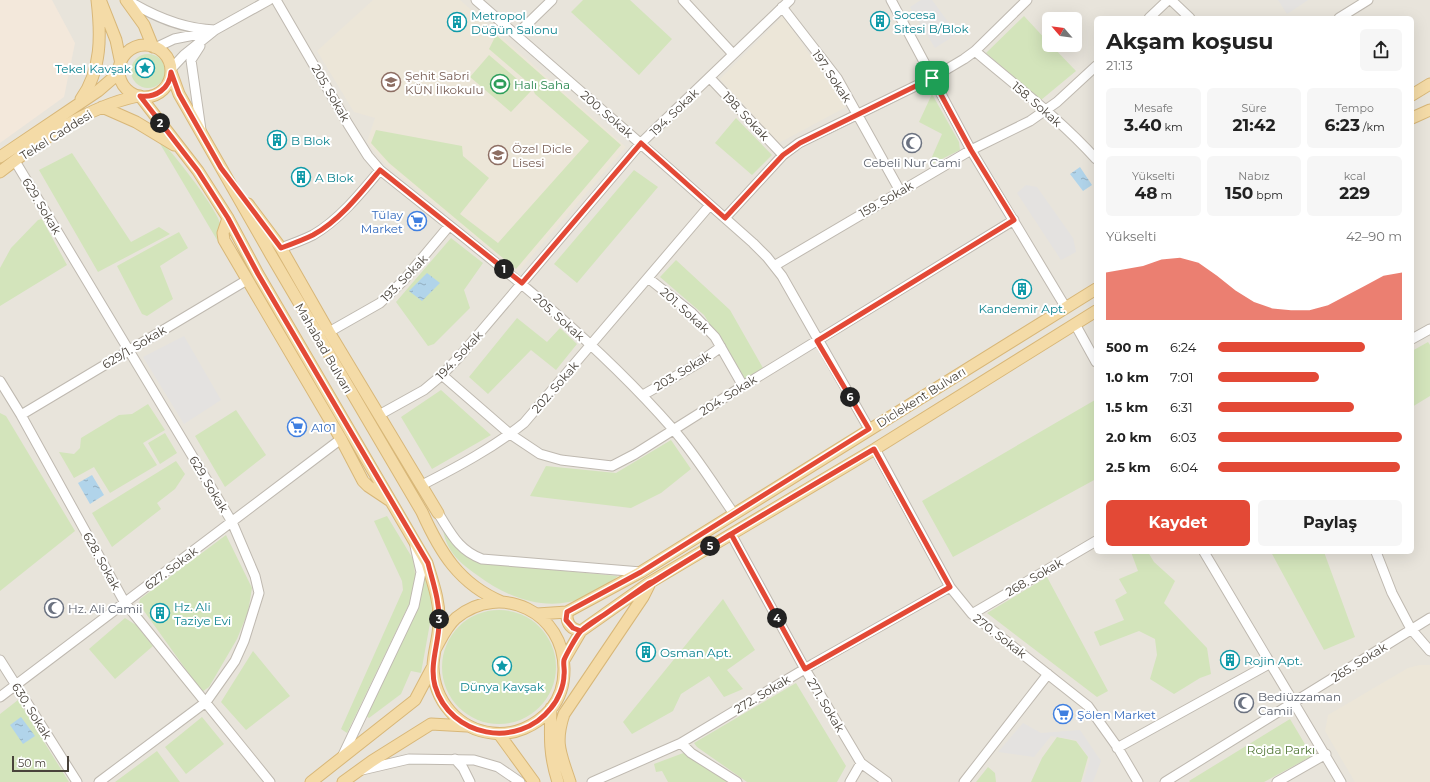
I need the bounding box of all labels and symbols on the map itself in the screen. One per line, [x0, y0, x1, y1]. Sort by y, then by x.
place label: Socesa Sitesi B/Blok [894, 7, 969, 36]
place label: Metropol Düğün Salonu [471, 8, 558, 37]
building icon: Socesa Sitesi B/Blok [869, 10, 891, 32]
building icon: Metropol Düğün Salonu [446, 11, 468, 33]
north arrow [1042, 12, 1082, 52]
street label: 197. Sokak [809, 47, 855, 106]
place icon: Tekel Kavşak [134, 57, 156, 79]
place label: Tekel Kavşak [55, 61, 132, 76]
pin [915, 61, 949, 95]
street label: 205. Sokak [309, 62, 354, 125]
place label: Şehit Sabri KÜN İlkokulu [405, 68, 484, 97]
school or university icon: Şehit Sabri KÜN İlkokulu [380, 71, 402, 93]
sports icon: Halı Saha [489, 73, 511, 95]
place label: Halı Saha [514, 77, 570, 92]
street label: 158. Sokak [1009, 78, 1065, 130]
street label: 194. Sokak [647, 85, 702, 139]
street label: 200. Sokak [578, 87, 637, 141]
street label: 198. Sokak [720, 88, 773, 144]
street label: Tekel Caddesi [17, 107, 95, 163]
pin: 2 [150, 113, 170, 133]
building icon: B Blok [266, 129, 288, 151]
mosque icon: Cebeli Nur Cami [901, 132, 923, 154]
place label: B Blok [291, 133, 331, 148]
place label: Özel Dicle Lisesi [512, 141, 572, 170]
school or university icon: Özel Dicle Lisesi [487, 144, 509, 166]
place label: Cebeli Nur Cami [863, 155, 961, 170]
building icon: A Blok [290, 166, 312, 188]
place label: A Blok [315, 170, 355, 185]
street label: 629. Sokak [19, 175, 65, 238]
street label: 159. Sokak [856, 177, 917, 221]
place label: Tülay Market [361, 207, 403, 236]
supermarket icon: Tülay Market [406, 210, 428, 232]
street label: 193. Sokak [378, 251, 431, 305]
pin: 1 [494, 259, 514, 279]
building icon: Kandemir Apt. [1011, 278, 1033, 300]
street label: 201. Sokak [657, 284, 713, 337]
street label: 205. Sokak [530, 290, 588, 344]
street label: Mahabad Bulvarı [292, 300, 356, 396]
place label: Kandemir Apt. [978, 301, 1066, 316]
street label: 629/1. Sokak [99, 322, 169, 372]
street label: 194. Sokak [432, 327, 486, 383]
street label: 203. Sokak [651, 348, 714, 394]
street label: 202. Sokak [528, 357, 582, 416]
street label: Diclekent Bulvarı [874, 364, 968, 430]
street label: 204. Sokak [697, 371, 760, 419]
pin: 6 [840, 387, 860, 407]
supermarket icon: A101 [286, 416, 308, 438]
place label: A101 [311, 420, 336, 435]
street label: 629. Sokak [186, 453, 232, 516]
street label: 628. Sokak [80, 529, 124, 593]
pin: 5 [700, 536, 720, 556]
street label: 627. Sokak [142, 543, 201, 593]
street label: 268. Sokak [1003, 554, 1066, 599]
mosque icon: Hz. Ali Camii [43, 597, 65, 619]
place label: Hz. Ali Taziye Evi [174, 599, 231, 628]
place label: Hz. Ali Camii [68, 601, 142, 616]
building icon: Hz. Ali Taziye Evi [149, 602, 171, 624]
pin: 4 [767, 608, 787, 628]
pin: 3 [429, 609, 449, 629]
street label: 270. Sokak [970, 611, 1030, 662]
street label: 265. Sokak [1328, 639, 1390, 685]
building icon: Osman Apt. [635, 641, 657, 663]
place label: Osman Apt. [660, 645, 731, 660]
building icon: Rojin Apt. [1219, 649, 1241, 671]
place label: Rojin Apt. [1244, 653, 1302, 668]
place icon: Dünya Kavşak [491, 655, 513, 677]
street label: 272. Sokak [731, 671, 793, 717]
street label: 271. Sokak [804, 675, 848, 735]
place label: Dünya Kavşak [460, 679, 545, 694]
street label: 630. Sokak [9, 680, 56, 743]
place label: Bediüzzaman Camii [1258, 689, 1341, 718]
mosque icon: Bediüzzaman Camii [1233, 692, 1255, 714]
supermarket icon: Şölen Market [1052, 703, 1074, 725]
place label: Şölen Market [1077, 707, 1156, 722]
park label: Rojda Parkı [1247, 742, 1315, 757]
scale bar [12, 754, 69, 773]

